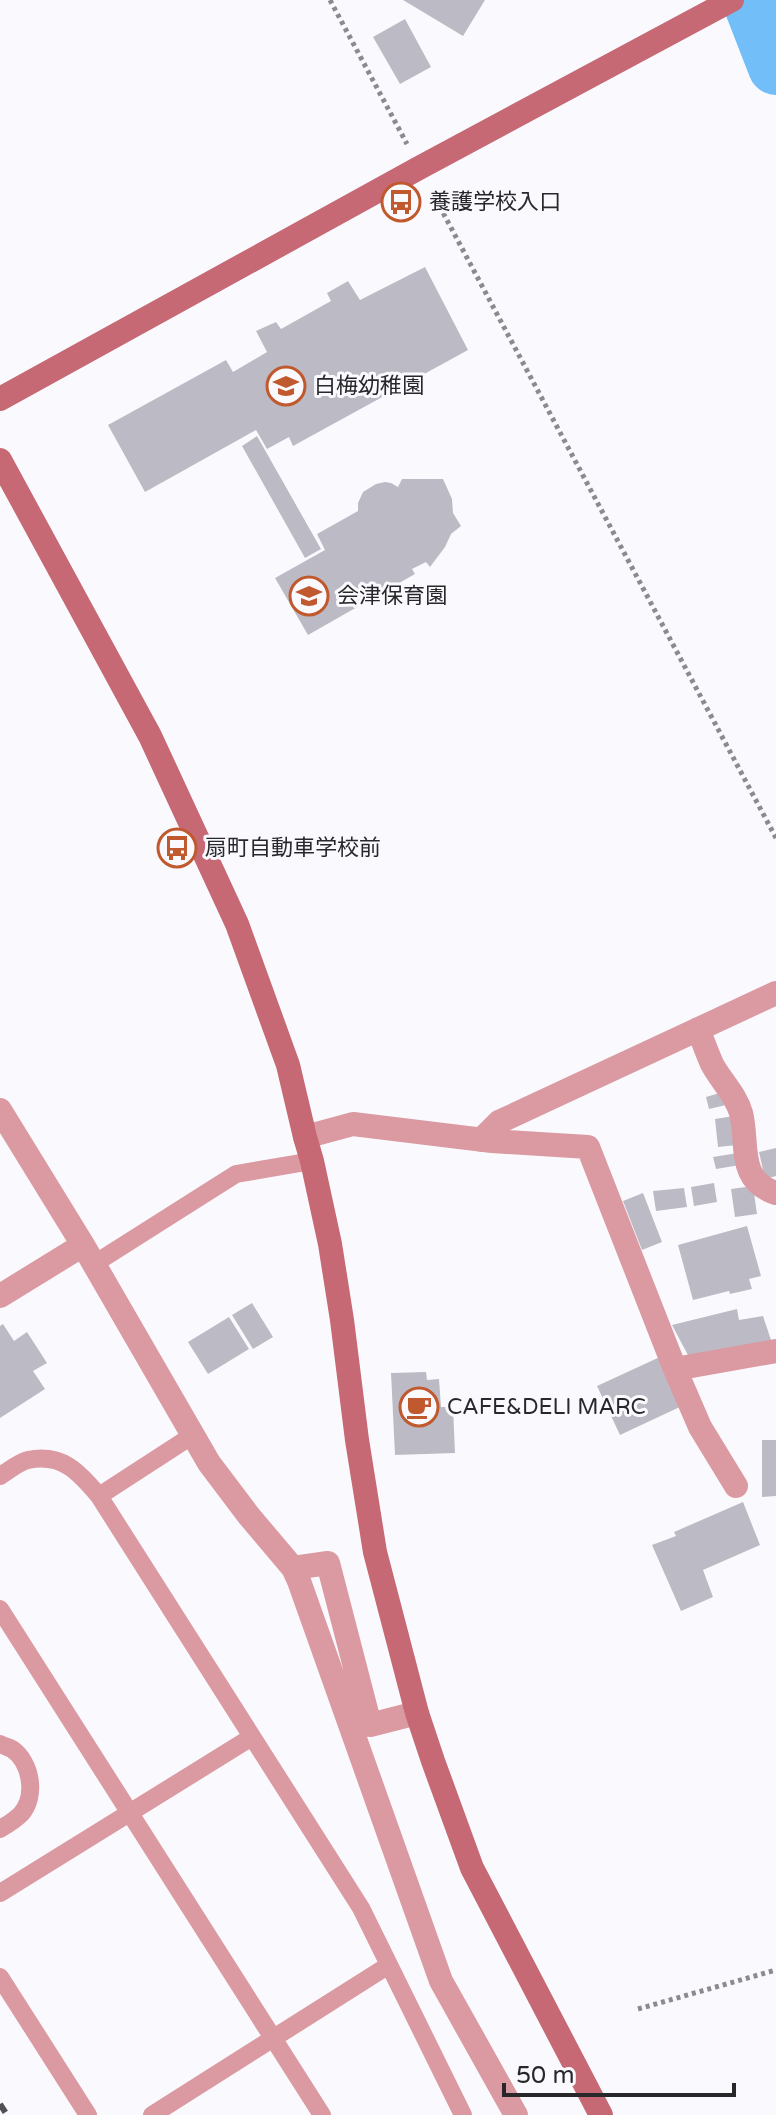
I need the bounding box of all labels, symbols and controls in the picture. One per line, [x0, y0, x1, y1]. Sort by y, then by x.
bus stop icon: 養護学校入口 [380, 181, 422, 223]
place label: 養護学校入口 [429, 189, 561, 215]
school or university icon: 白梅幼稚園 [265, 365, 307, 407]
place label: 白梅幼稚園 [314, 373, 424, 399]
school or university icon: 会津保育園 [288, 575, 330, 617]
place label: 会津保育園 [337, 583, 447, 609]
bus stop icon: 扇町自動車学校前 [156, 827, 198, 869]
place label: 扇町自動車学校前 [205, 835, 381, 861]
cafe icon: CAFE&DELI MARC [398, 1386, 440, 1428]
place label: CAFE&DELI MARC [447, 1394, 646, 1420]
scale bar [504, 2047, 734, 2097]
text: 50 m [516, 2061, 574, 2090]

